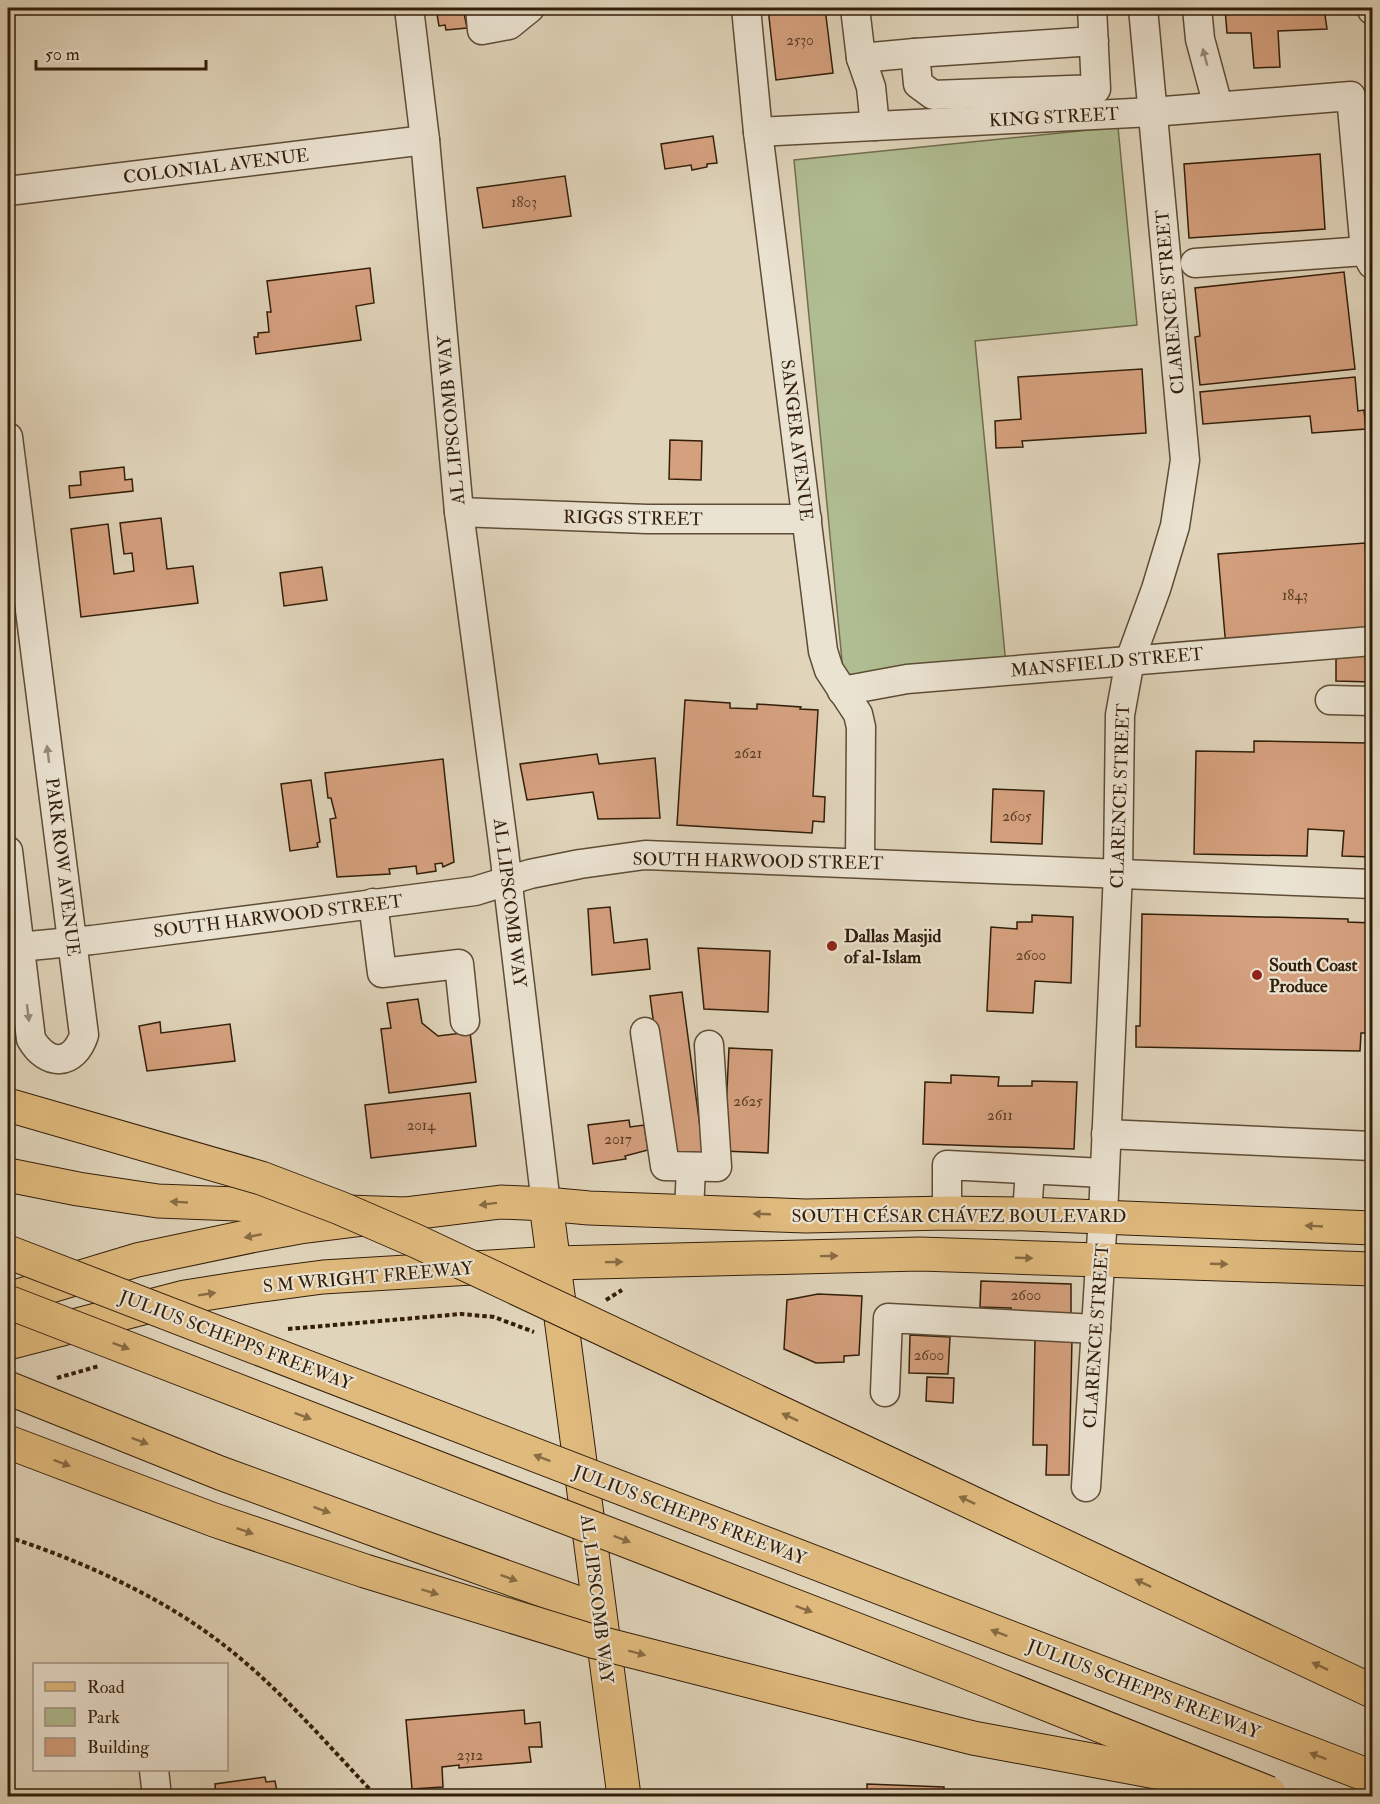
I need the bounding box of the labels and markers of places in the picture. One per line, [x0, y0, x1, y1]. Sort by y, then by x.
place label: Dallas Masjid of al-Islam [844, 925, 941, 969]
marker: Dallas Masjid of al-Islam [825, 939, 839, 953]
place label: South Coast Produce [1269, 954, 1357, 998]
marker: South Coast Produce [1250, 968, 1264, 982]

